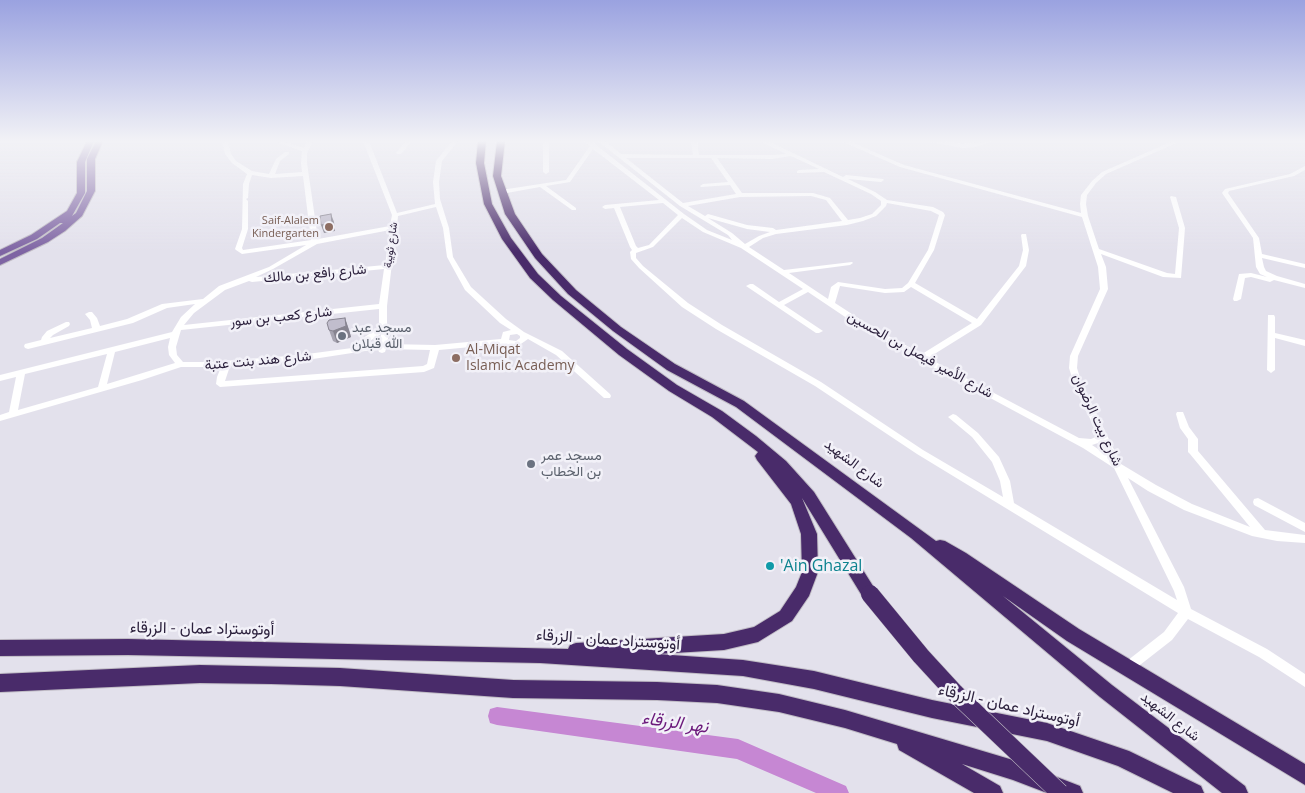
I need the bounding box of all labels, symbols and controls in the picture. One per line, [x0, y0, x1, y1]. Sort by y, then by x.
place label: Saif-Alalem Kindergarten [252, 214, 319, 240]
marker: Saif-Alalem Kindergarten [323, 221, 335, 233]
street label: شارع ثويبة [381, 221, 401, 269]
street label: شارع رافع بن مالك [263, 261, 367, 287]
street label: شارع كعب بن سور [229, 303, 333, 331]
street label: شارع الأمير فيصل بن الحسين [844, 308, 996, 402]
place label: مسجد عبد الله قبلان [352, 320, 412, 352]
marker: مسجد عبد الله قبلان [336, 330, 348, 342]
place label: Al-Miqat Islamic Academy [466, 342, 574, 374]
street label: شارع هند بنت عتبة [204, 348, 312, 374]
marker: Al-Miqat Islamic Academy [450, 352, 462, 364]
street label: شارع بيت الرضوان [1068, 371, 1126, 469]
street label: شارع الشهيد [821, 436, 887, 492]
place label: مسجد عمر بن الخطاب [541, 448, 602, 481]
marker: مسجد عمر بن الخطاب [525, 458, 537, 470]
place label: 'Ain Ghazal [780, 556, 862, 576]
marker: 'Ain Ghazal [764, 560, 776, 572]
street label: أوتوستراد عمان - الزرقاء [130, 618, 274, 640]
street label: أوتوستراد عمان - الزرقاء [535, 625, 681, 655]
street label: أوتوستراد عمان - الزرقاء [936, 680, 1082, 732]
street label: شارع الشهيد [1137, 689, 1203, 745]
water label: نهر الزرقاء [640, 708, 710, 738]

